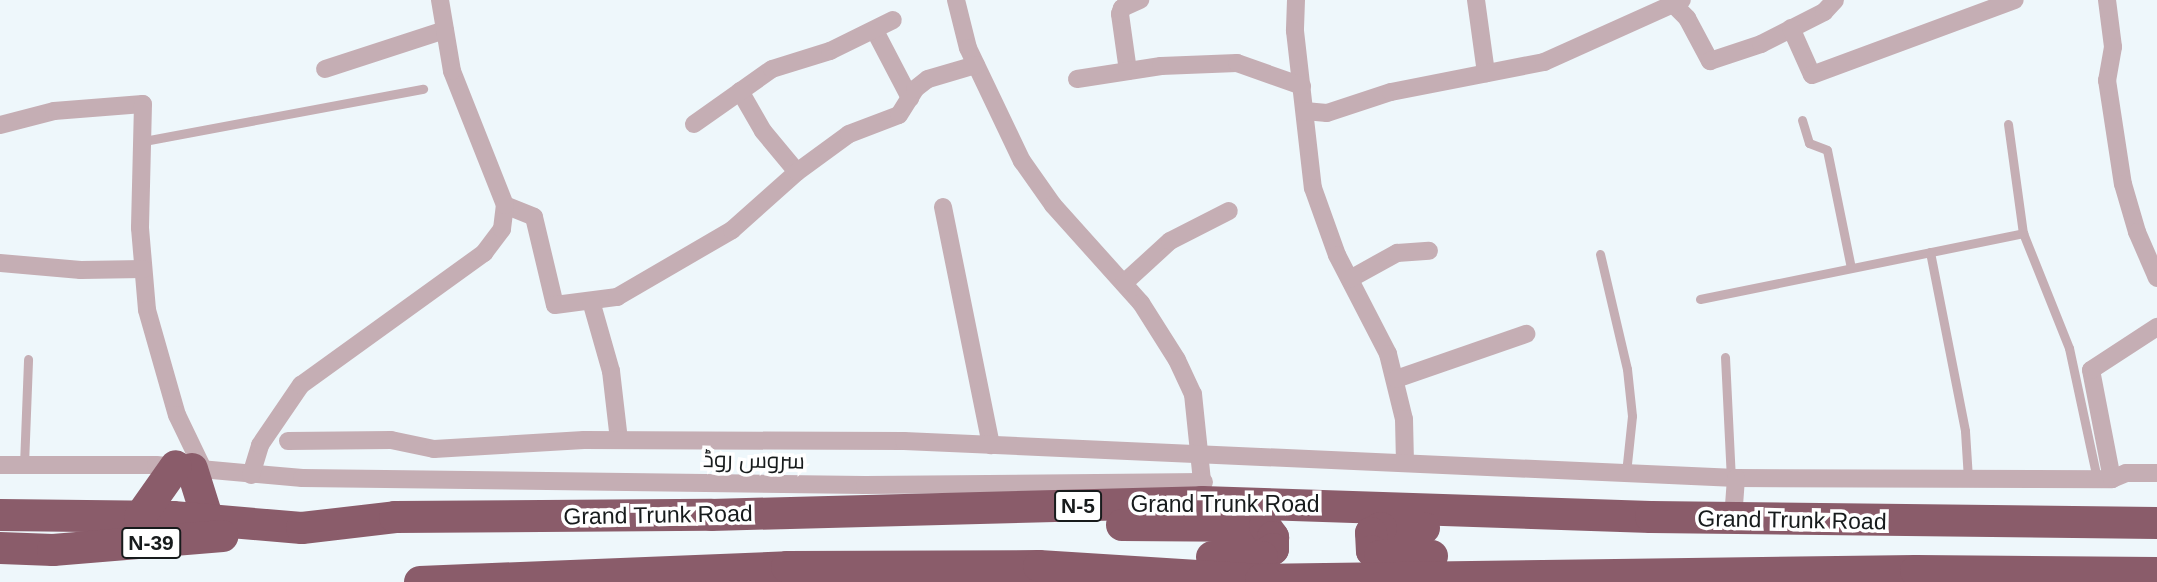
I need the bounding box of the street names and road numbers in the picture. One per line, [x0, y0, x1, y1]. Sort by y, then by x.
street label: سروس روڈ [703, 445, 805, 475]
road number: N-5 [1054, 489, 1102, 524]
street label: Grand Trunk Road [1130, 490, 1320, 518]
street label: Grand Trunk Road [563, 500, 753, 530]
street label: Grand Trunk Road [1697, 505, 1887, 535]
road number: N-39 [120, 526, 182, 560]

